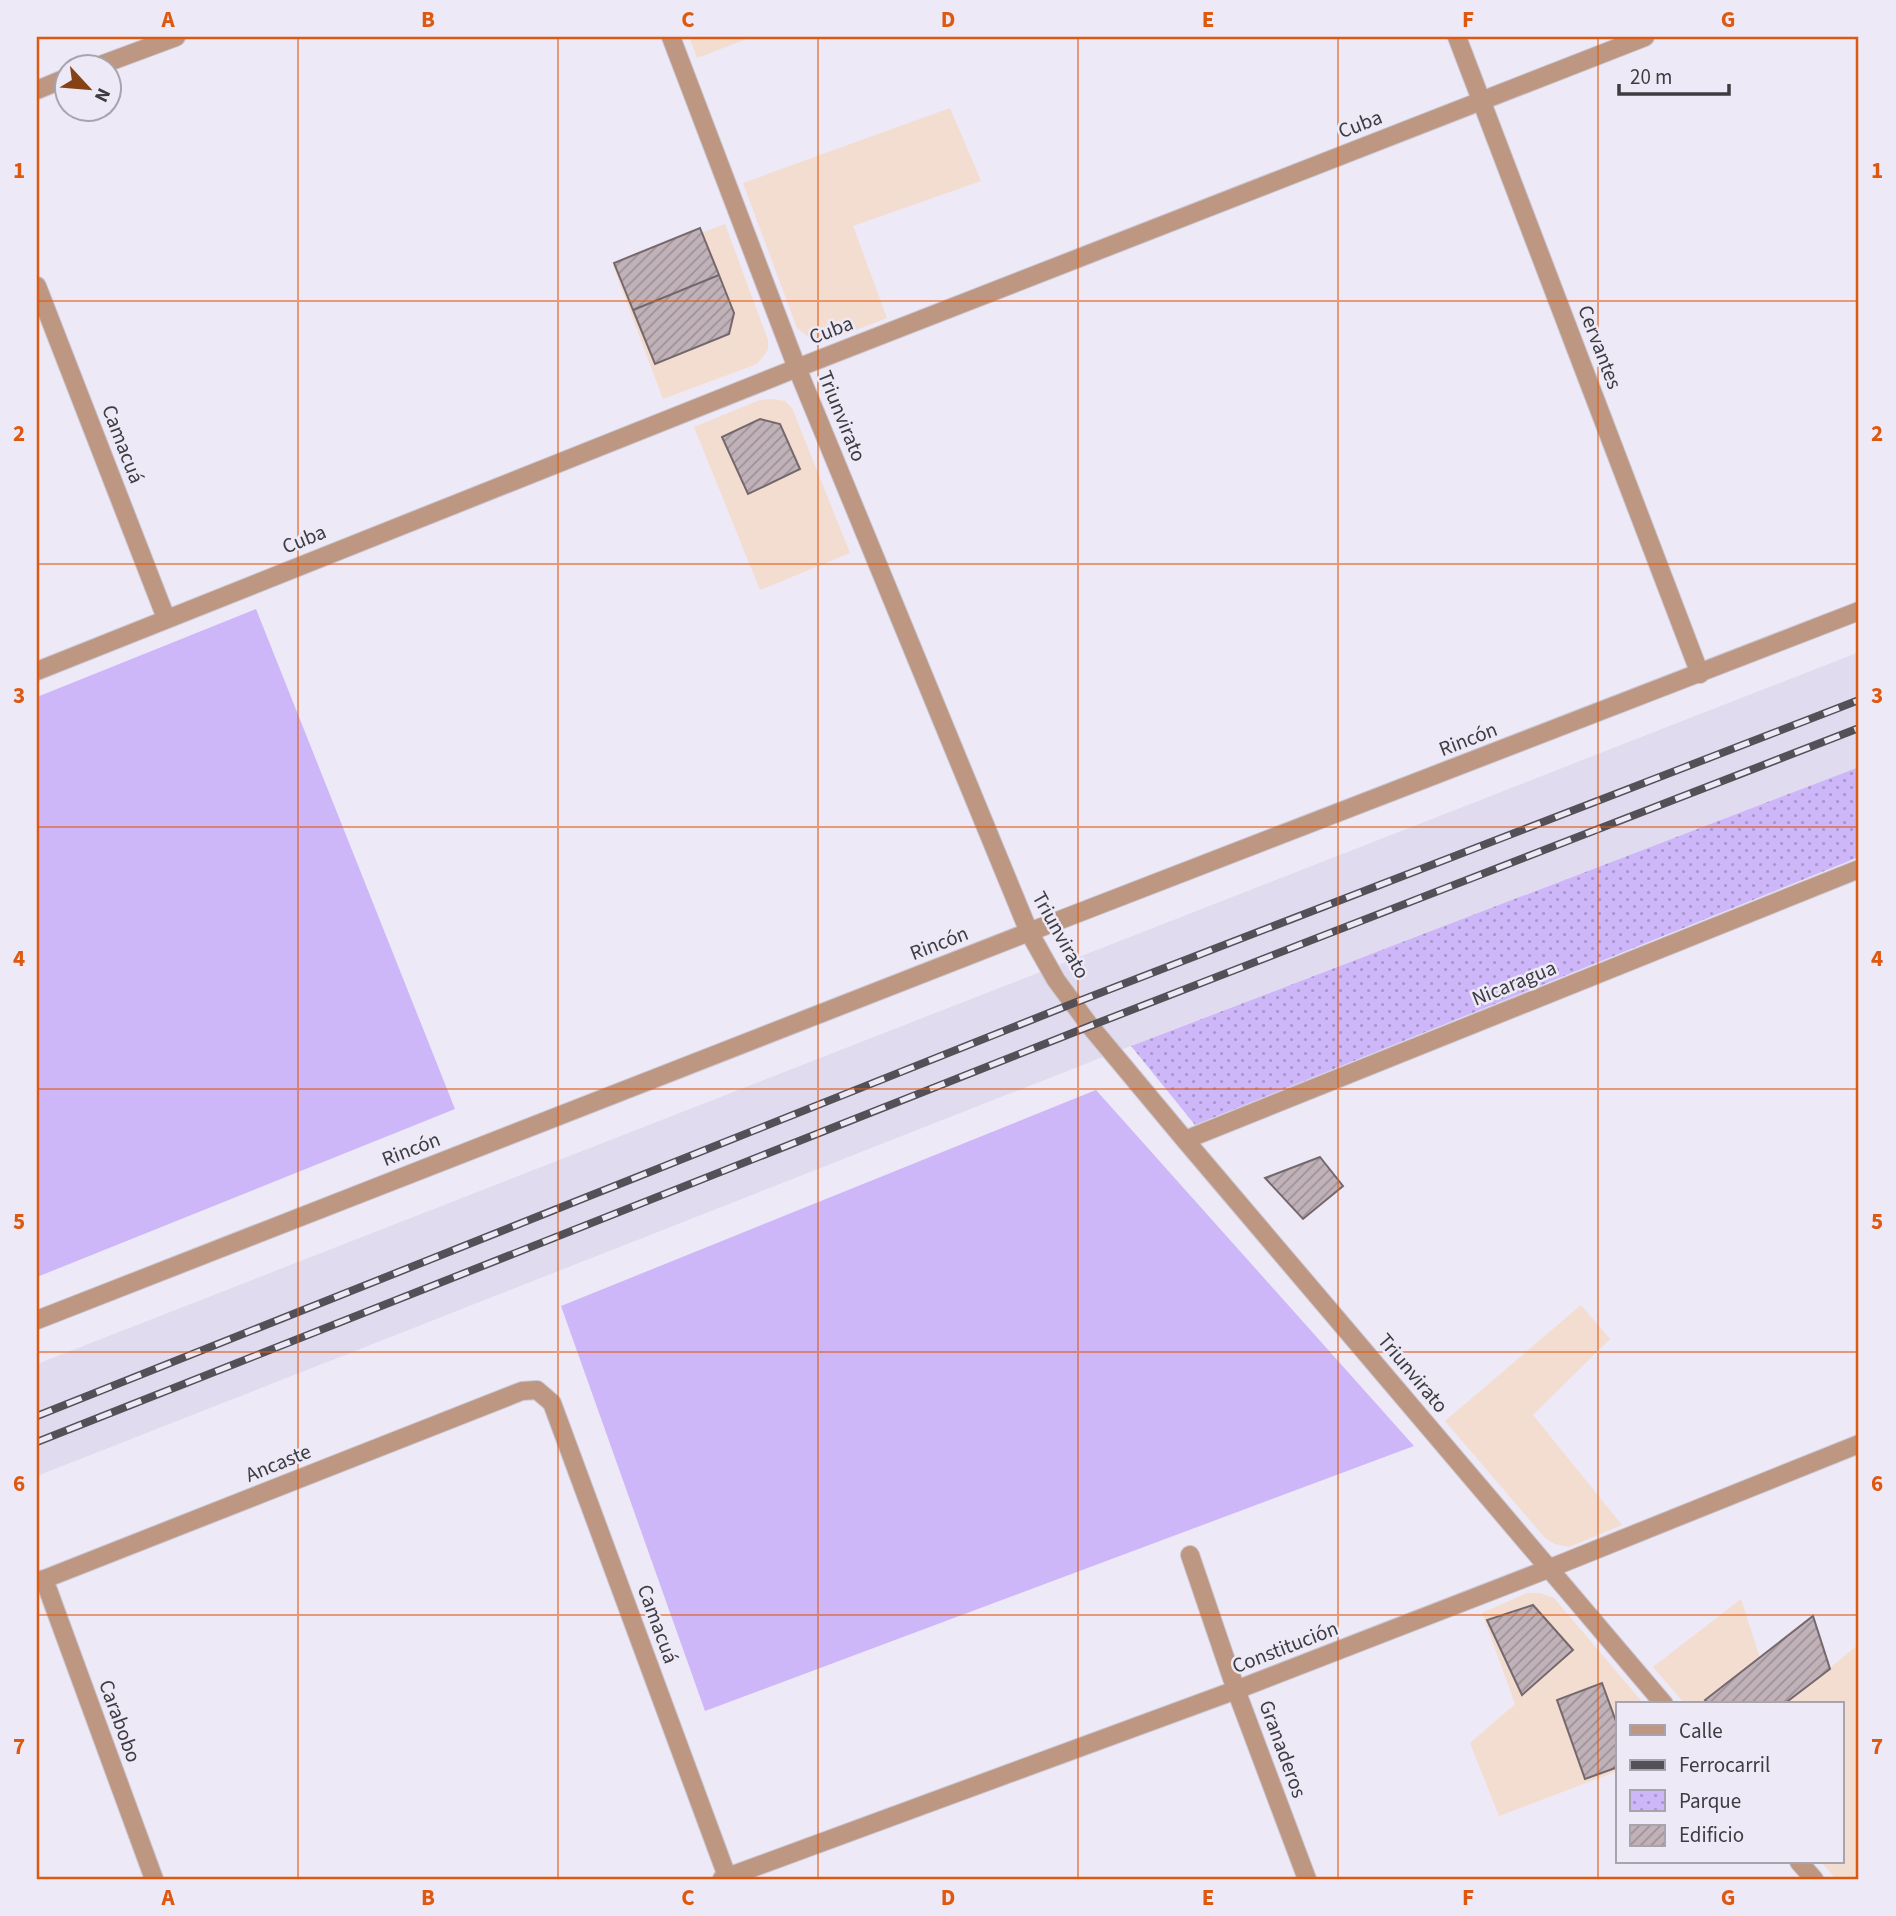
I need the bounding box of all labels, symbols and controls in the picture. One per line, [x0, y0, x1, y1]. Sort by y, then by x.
text: A [160, 3, 175, 36]
text: B [421, 3, 435, 36]
text: C [681, 3, 695, 36]
text: D [941, 3, 955, 36]
text: E [1202, 3, 1214, 36]
text: F [1462, 3, 1474, 36]
text: G [1721, 3, 1735, 36]
north arrow [52, 52, 122, 122]
scale bar [1619, 52, 1730, 96]
text: 20 m [1630, 62, 1672, 92]
text: N [87, 83, 117, 106]
street label: Cuba [1334, 102, 1386, 146]
text: 1 [13, 154, 25, 187]
text: 1 [1871, 154, 1883, 187]
street label: Cervantes [1570, 301, 1630, 393]
street label: Cuba [805, 308, 857, 352]
street label: Triunvirato [810, 366, 874, 466]
street label: Camacuá [94, 400, 152, 488]
text: 2 [13, 417, 25, 450]
text: 2 [1871, 417, 1883, 450]
street label: Cuba [277, 517, 331, 561]
text: 3 [13, 679, 25, 712]
text: 3 [1871, 679, 1883, 712]
street label: Rincón [1434, 714, 1502, 764]
street label: Triunvirato [1025, 886, 1097, 984]
street label: Rincón [905, 918, 973, 968]
text: 4 [13, 942, 25, 975]
text: 4 [1871, 942, 1883, 975]
street label: Nicaragua [1467, 952, 1561, 1014]
street label: Rincón [377, 1124, 445, 1174]
text: 5 [13, 1205, 25, 1238]
text: 5 [1871, 1205, 1883, 1238]
street label: Triunvirato [1371, 1327, 1455, 1419]
street label: Ancaste [241, 1436, 315, 1490]
text: 6 [13, 1467, 25, 1500]
text: 6 [1871, 1467, 1883, 1500]
street label: Camacuá [630, 1580, 686, 1668]
street label: Constitución [1228, 1613, 1342, 1681]
street label: Carabobo [91, 1675, 149, 1767]
street label: Granaderos [1252, 1696, 1315, 1802]
legend [1616, 1702, 1843, 1864]
text: Calle [1679, 1716, 1723, 1746]
text: 7 [13, 1730, 25, 1763]
text: 7 [1871, 1730, 1883, 1763]
text: Ferrocarril [1679, 1750, 1770, 1780]
text: Parque [1679, 1786, 1741, 1816]
text: Edificio [1679, 1820, 1744, 1850]
text: A [160, 1881, 175, 1914]
text: B [421, 1881, 435, 1914]
text: C [681, 1881, 695, 1914]
text: D [941, 1881, 955, 1914]
text: E [1202, 1881, 1214, 1914]
text: F [1462, 1881, 1474, 1914]
text: G [1721, 1881, 1735, 1914]

